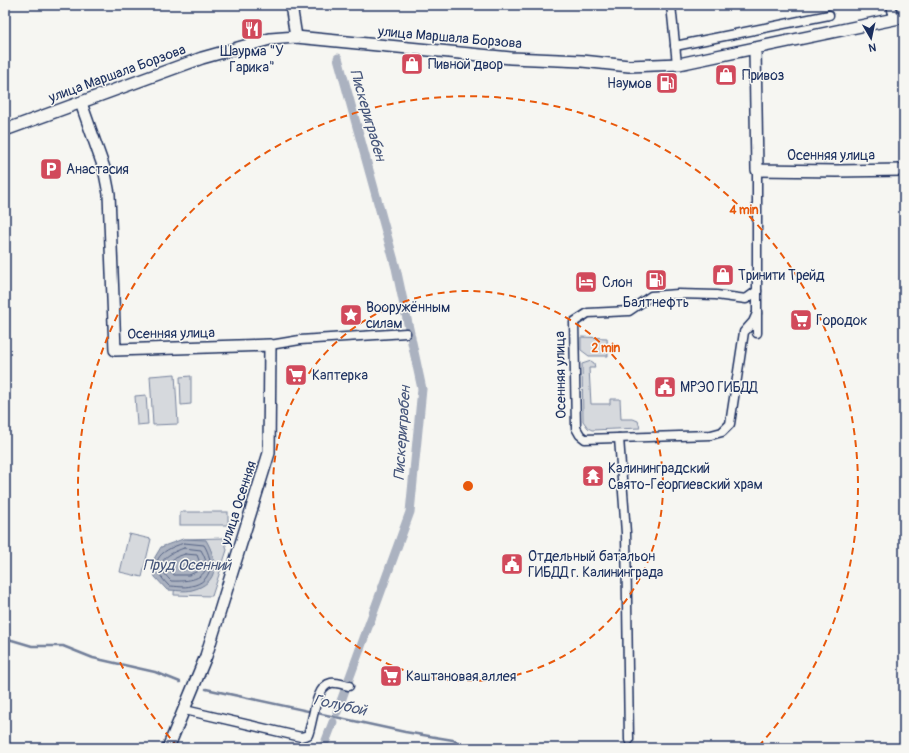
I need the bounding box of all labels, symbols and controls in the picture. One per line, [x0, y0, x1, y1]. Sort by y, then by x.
restaurant icon: Шаурма "У Гарика" [239, 16, 265, 42]
north arrow [851, 18, 891, 58]
street label: улица Маршала Борзова [376, 23, 523, 52]
text: N [867, 40, 877, 54]
street label: улица Маршала Борзова [45, 41, 188, 107]
place label: Шаурма "У Гарика" [220, 43, 284, 76]
shop icon: Пивной двор [399, 51, 425, 77]
place label: Пивной двор [428, 56, 504, 73]
shop icon: Привоз [713, 62, 739, 88]
water label: Пискериграбен [345, 67, 390, 165]
place label: Привоз [742, 67, 784, 84]
fuel station icon: Наумов [654, 70, 680, 96]
place label: Наумов [607, 75, 652, 92]
street label: Осенняя улица [787, 147, 875, 164]
parking icon: Анастасия [38, 156, 64, 182]
place label: Анастасия [66, 161, 129, 178]
text: 4 min [728, 203, 759, 218]
shop icon: Тринити Трейд [710, 262, 736, 288]
fuel station icon: Балтнефть [643, 267, 669, 293]
place label: Тринити Трейд [738, 267, 825, 284]
hotel icon: Слон [573, 269, 599, 295]
place label: Слон [602, 274, 633, 291]
place label: Балтнефть [623, 294, 689, 311]
place label: Вооружённым силам [366, 299, 450, 332]
place icon: Вооружённым силам [338, 302, 364, 328]
supermarket icon: Городок [788, 307, 814, 333]
place label: Городок [816, 312, 868, 329]
street label: Осенняя улица [127, 324, 215, 343]
street label: Осенняя улица [551, 331, 570, 419]
text: 2 min [592, 341, 621, 356]
supermarket icon: Каптерка [283, 362, 309, 388]
place label: Каптерка [312, 367, 368, 384]
public building icon: МРЭО ГИБДД [652, 374, 678, 400]
place label: МРЭО ГИБДД [680, 379, 758, 396]
water label: Пискериграбен [390, 384, 415, 481]
street label: улица Осенняя [216, 459, 260, 549]
place label: Калининградский Свято-Георгиевский храм [608, 460, 763, 493]
temple icon: Калининградский Свято-Георгиевский храм [580, 463, 606, 489]
centre of rings [461, 479, 475, 493]
place label: Отдельный батальон ГИБДД г. Калининграда [528, 548, 663, 581]
public building icon: Отдельный батальон ГИБДД г. Калининграда [499, 551, 525, 577]
water label: Пруд Осенний [143, 556, 233, 575]
supermarket icon: Каштановая аллея [378, 663, 404, 689]
place label: Каштановая аллея [406, 668, 516, 685]
water label: Голубой [312, 691, 370, 721]

